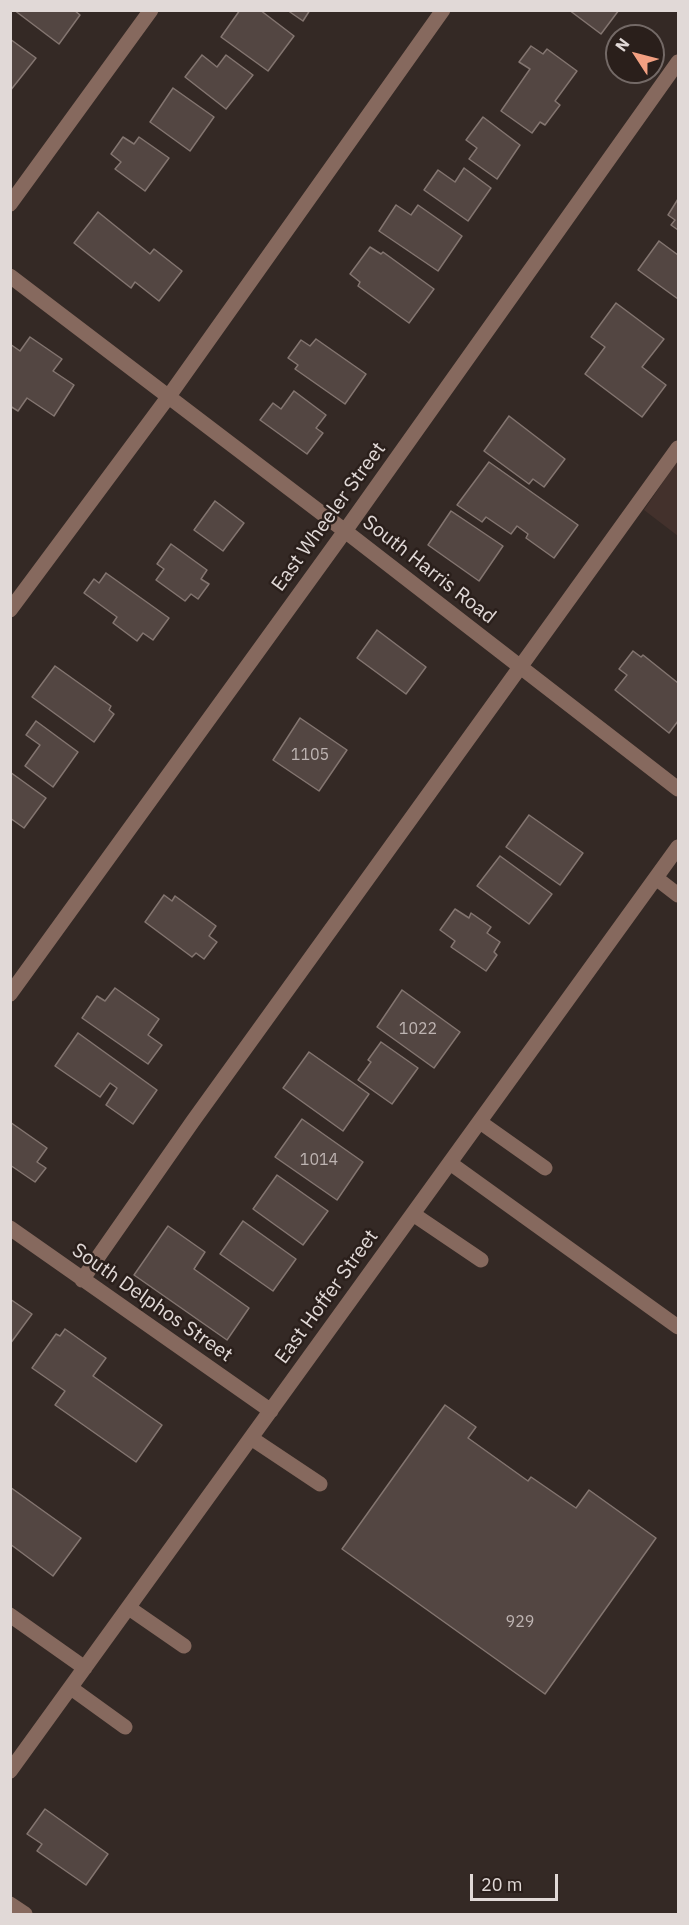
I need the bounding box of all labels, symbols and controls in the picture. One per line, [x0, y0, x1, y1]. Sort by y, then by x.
north arrow [605, 24, 665, 84]
text: N [611, 34, 634, 55]
street label: East Wheeler Street [267, 438, 391, 596]
street label: South Harris Road [358, 511, 500, 629]
house number: 1105 [291, 745, 329, 765]
house number: 1022 [399, 1019, 437, 1039]
house number: 1014 [300, 1150, 338, 1170]
street label: East Hoffer Street [270, 1225, 384, 1369]
street label: South Delphos Street [67, 1239, 237, 1367]
house number: 929 [506, 1612, 534, 1632]
scale bar [473, 1862, 562, 1900]
text: 20 m [481, 1873, 523, 1896]

